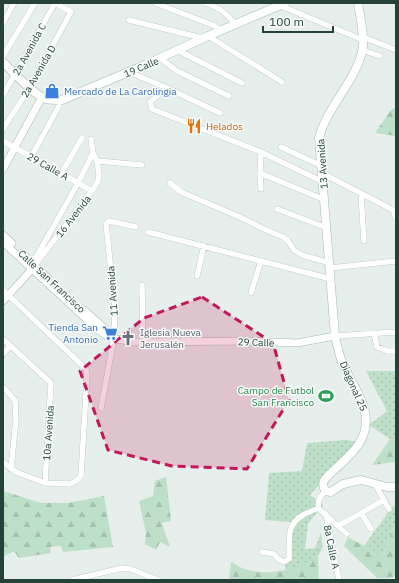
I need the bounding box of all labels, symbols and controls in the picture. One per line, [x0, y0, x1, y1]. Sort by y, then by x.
scale bar [263, 8, 333, 34]
text: 100 m [269, 14, 304, 29]
street label: 2a Avenida C [10, 21, 49, 78]
street label: 2a Avenida D [18, 42, 59, 100]
street label: 19 Calle [122, 54, 161, 81]
shop icon: Mercado de La Carolingia [43, 82, 61, 100]
place label: Mercado de La Carolingia [64, 85, 177, 98]
restaurant icon: Helados [185, 117, 203, 135]
place label: Helados [206, 120, 243, 133]
street label: 13 Avenida [314, 138, 331, 189]
street label: 29 Calle A [25, 150, 71, 183]
street label: 16 Avenida [53, 192, 94, 240]
street label: Calle San Francisco [15, 247, 88, 316]
street label: 11 Avenida [104, 265, 121, 316]
place label: Tienda San Antonio [48, 321, 98, 346]
supermarket icon: Tienda San Antonio [101, 324, 119, 342]
place label: Iglesia Nueva Jerusalén [140, 326, 202, 351]
church icon: Iglesia Nueva Jerusalén [119, 329, 137, 347]
street label: 29 Calle [237, 335, 275, 350]
street label: Diagonal 25 [337, 359, 370, 413]
place label: Campo de Futbol San Francisco [238, 384, 314, 409]
sports icon: Campo de Futbol San Francisco [317, 387, 335, 405]
street label: 10a Avenida [40, 404, 57, 461]
street label: 8a Calle A [321, 524, 342, 571]

